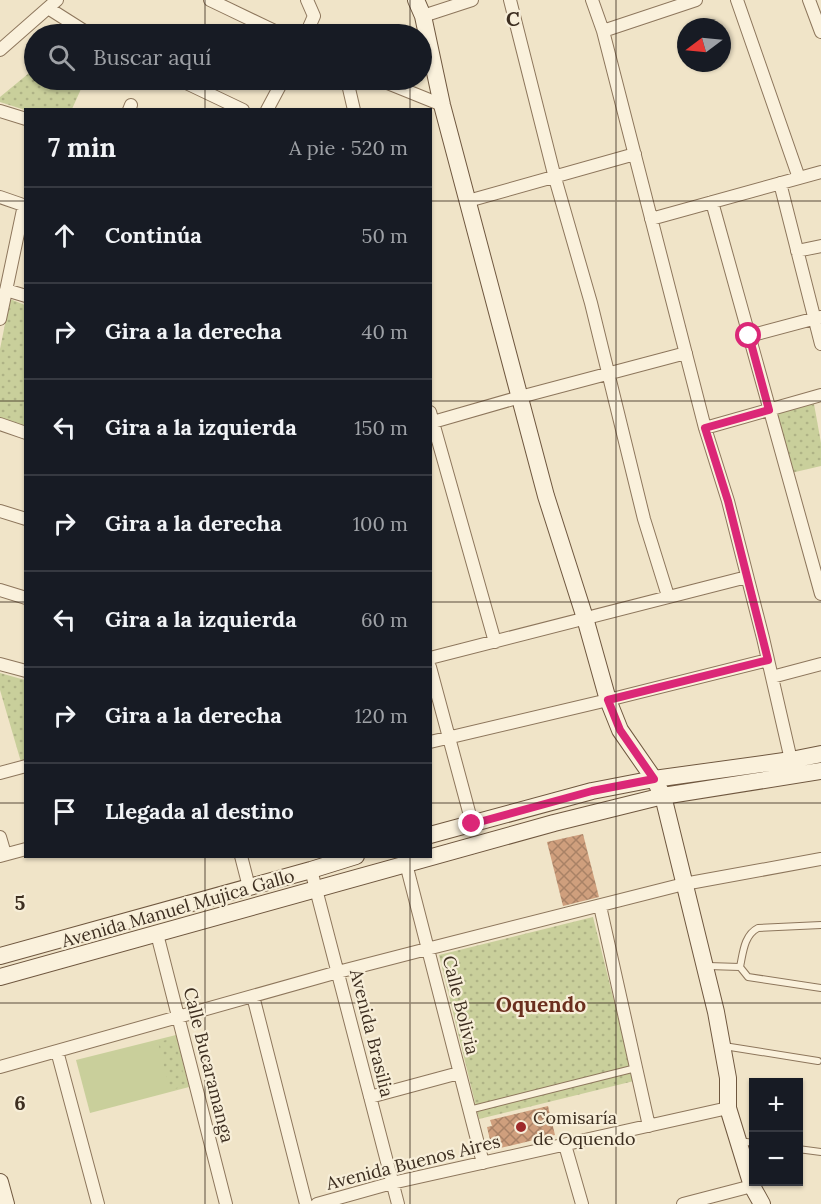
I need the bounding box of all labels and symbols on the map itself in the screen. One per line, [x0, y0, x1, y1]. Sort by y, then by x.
text: C [506, 6, 520, 31]
north arrow [677, 18, 731, 72]
route start [735, 322, 761, 348]
route end [458, 810, 484, 836]
street label: Avenida Manuel Mujica Gallo [58, 864, 297, 953]
text: 5 [15, 890, 26, 915]
street label: Calle Bolivia [438, 953, 484, 1057]
street label: Avenida Brasilia [345, 966, 399, 1099]
street label: Calle Bucaramanga [179, 985, 239, 1145]
district label: Oquendo [496, 991, 586, 1018]
text: 6 [14, 1090, 26, 1115]
place label: Comisaría de Oquendo [533, 1106, 636, 1150]
marker: Comisaría de Oquendo [514, 1120, 528, 1134]
street label: Avenida Buenos Aires [323, 1129, 502, 1195]

